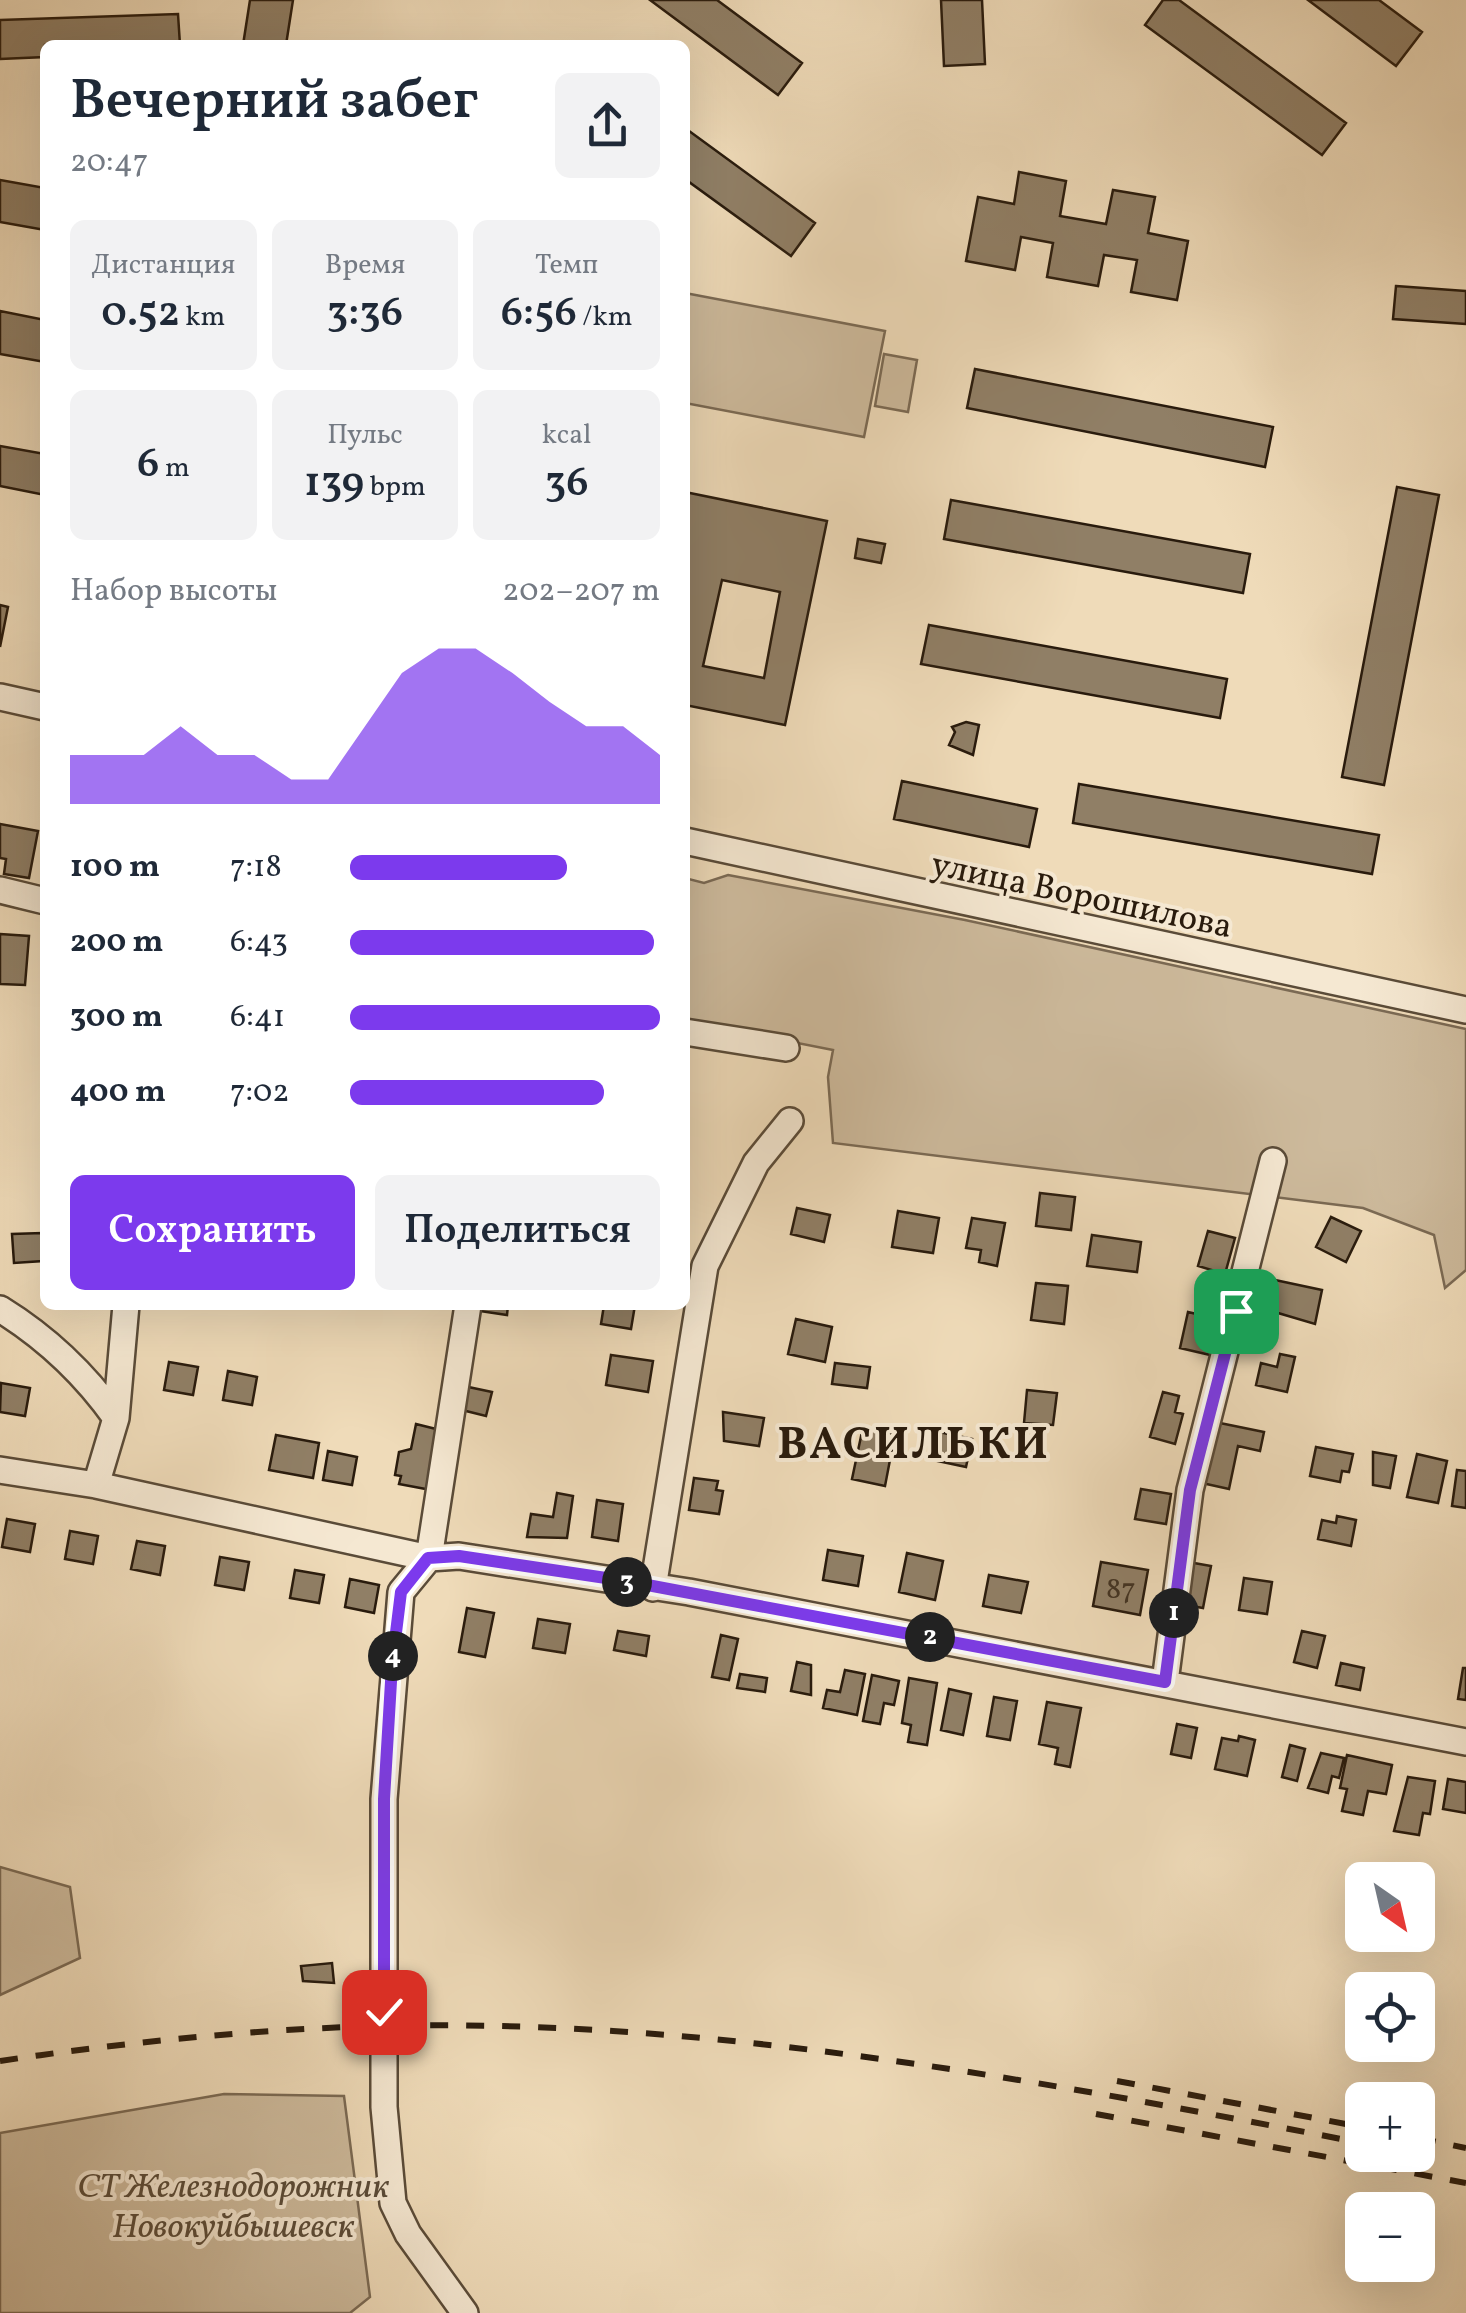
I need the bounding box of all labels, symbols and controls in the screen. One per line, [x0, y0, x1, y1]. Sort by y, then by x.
text: Вечерний забег [70, 65, 478, 141]
button: share [555, 73, 660, 178]
text: 20:47 [70, 141, 148, 185]
text: Дистанция [91, 246, 235, 285]
text: Время [325, 246, 405, 285]
text: Темп [535, 246, 598, 285]
text: 0.52 [101, 285, 180, 344]
text: 3:36 [327, 285, 403, 344]
text: 6:56 [501, 285, 577, 344]
text: km [180, 298, 225, 337]
text: /km [577, 298, 633, 337]
text: Пульс [327, 416, 403, 455]
text: kcal [542, 416, 592, 455]
text: 6 [137, 436, 159, 495]
text: m [159, 449, 190, 488]
text: 139 [304, 455, 364, 514]
text: 36 [545, 455, 589, 514]
text: bpm [364, 468, 426, 507]
text: Набор высоты [70, 570, 277, 614]
text: 202–207 m [502, 570, 660, 614]
street label: улица Ворошилова [926, 842, 1236, 952]
text: 100 m [70, 846, 160, 890]
text: 7:18 [230, 846, 282, 890]
text: 200 m [70, 921, 164, 965]
text: 6:43 [230, 921, 288, 965]
text: 300 m [70, 996, 163, 1040]
text: 6:41 [230, 996, 285, 1040]
text: 400 m [70, 1071, 166, 1115]
text: 7:02 [230, 1071, 290, 1115]
button: Сохранить [70, 1175, 355, 1290]
button: Поделиться [375, 1175, 660, 1290]
pin [1194, 1269, 1279, 1354]
icon: arrive [1209, 1284, 1264, 1339]
district label: ВАСИЛЬКИ [777, 1415, 1051, 1478]
pin: 3 [602, 1557, 652, 1607]
text: 3 [620, 1562, 634, 1601]
house number: 87 [1106, 1569, 1136, 1611]
pin: 1 [1149, 1588, 1199, 1638]
text: 1 [1168, 1593, 1180, 1632]
pin: 2 [905, 1612, 955, 1662]
text: 2 [923, 1617, 937, 1656]
pin: 4 [368, 1631, 418, 1681]
text: 4 [385, 1636, 401, 1675]
north arrow [1345, 1862, 1435, 1952]
map controls [1345, 1862, 1435, 2282]
pin [342, 1970, 427, 2055]
button: locate [1345, 1972, 1435, 2062]
icon: check [357, 1985, 412, 2040]
button: + [1345, 2082, 1435, 2172]
park label: СТ Железнодорожник Новокуйбышевск [77, 2164, 389, 2252]
button: − [1345, 2192, 1435, 2282]

